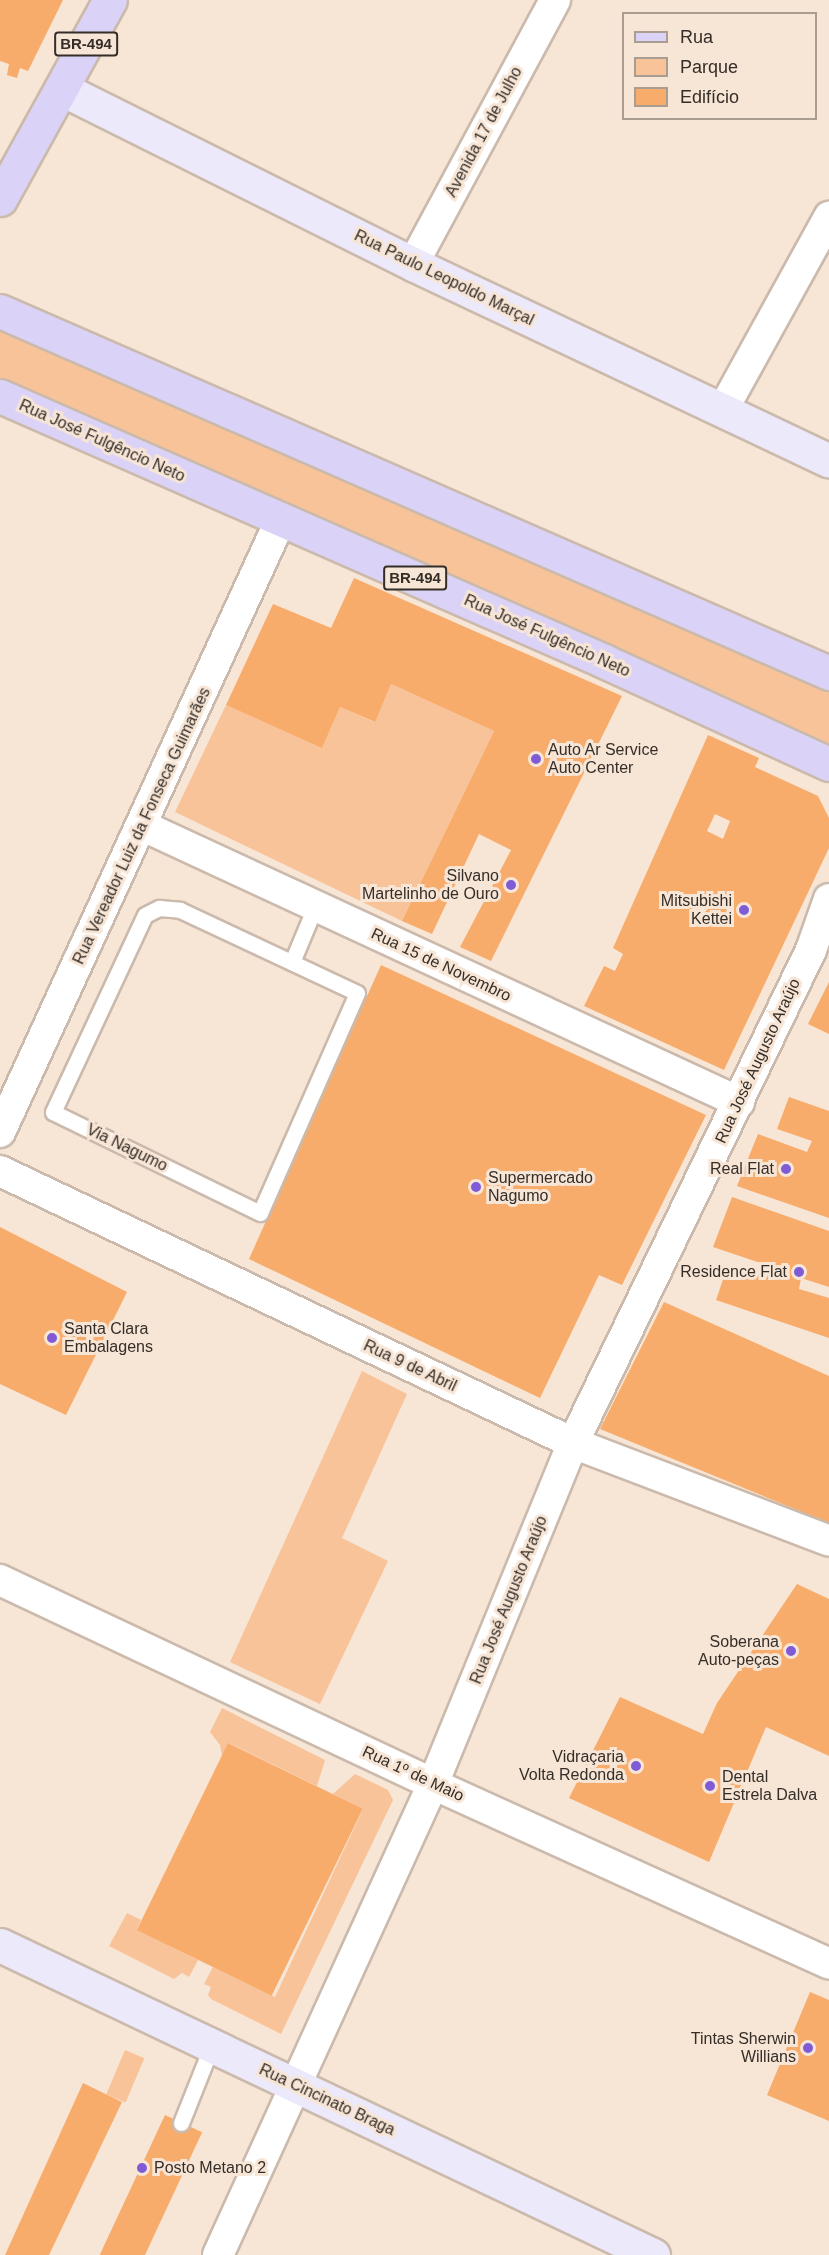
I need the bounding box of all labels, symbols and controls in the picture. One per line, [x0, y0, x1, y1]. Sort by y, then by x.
legend [622, 12, 817, 120]
text: Rua [680, 27, 713, 47]
road number: BR-494 [53, 32, 119, 56]
text: Parque [680, 57, 738, 77]
street label: Avenida 17 de Julho [442, 64, 526, 200]
text: Edifício [680, 87, 739, 107]
street label: Rua Paulo Leopoldo Marçal [351, 226, 537, 330]
street label: Rua José Fulgêncio Neto [16, 396, 188, 486]
road number: BR-494 [382, 566, 448, 590]
street label: Rua José Fulgêncio Neto [461, 591, 633, 681]
street label: Rua Vereador Luiz da Fonseca Guimarães [69, 685, 215, 967]
place label: Auto Ar Service Auto Center [548, 740, 659, 778]
marker: Auto Ar Service Auto Center [529, 752, 543, 766]
place label: Silvano Martelinho de Ouro [362, 866, 499, 904]
marker: Silvano Martelinho de Ouro [504, 878, 518, 892]
place label: Mitsubishi Kettei [661, 891, 732, 929]
marker: Mitsubishi Kettei [737, 903, 751, 917]
street label: Rua 15 de Novembro [368, 924, 514, 1006]
street label: Rua José Augusto Araújo [711, 975, 805, 1147]
street label: Via Nagumo [83, 1120, 171, 1176]
place label: Real Flat [710, 1159, 774, 1179]
marker: Real Flat [779, 1162, 793, 1176]
place label: Supermercado Nagumo [488, 1168, 593, 1206]
marker: Supermercado Nagumo [469, 1180, 483, 1194]
place label: Residence Flat [680, 1262, 787, 1282]
marker: Residence Flat [792, 1265, 806, 1279]
place label: Santa Clara Embalagens [64, 1319, 153, 1357]
marker: Santa Clara Embalagens [45, 1331, 59, 1345]
street label: Rua 9 de Abril [360, 1336, 460, 1396]
street label: Rua José Augusto Araújo [466, 1512, 552, 1688]
place label: Soberana Auto-peças [698, 1632, 779, 1670]
marker: Soberana Auto-peças [784, 1644, 798, 1658]
street label: Rua 1º de Maio [359, 1742, 467, 1806]
place label: Vidraçaria Volta Redonda [519, 1747, 624, 1785]
marker: Vidraçaria Volta Redonda [629, 1759, 643, 1773]
place label: Dental Estrela Dalva [722, 1767, 817, 1805]
marker: Dental Estrela Dalva [703, 1779, 717, 1793]
place label: Tintas Sherwin Willians [691, 2029, 796, 2067]
marker: Tintas Sherwin Willians [801, 2041, 815, 2055]
street label: Rua Cincinato Braga [256, 2060, 398, 2140]
place label: Posto Metano 2 [154, 2158, 266, 2178]
marker: Posto Metano 2 [135, 2161, 149, 2175]

